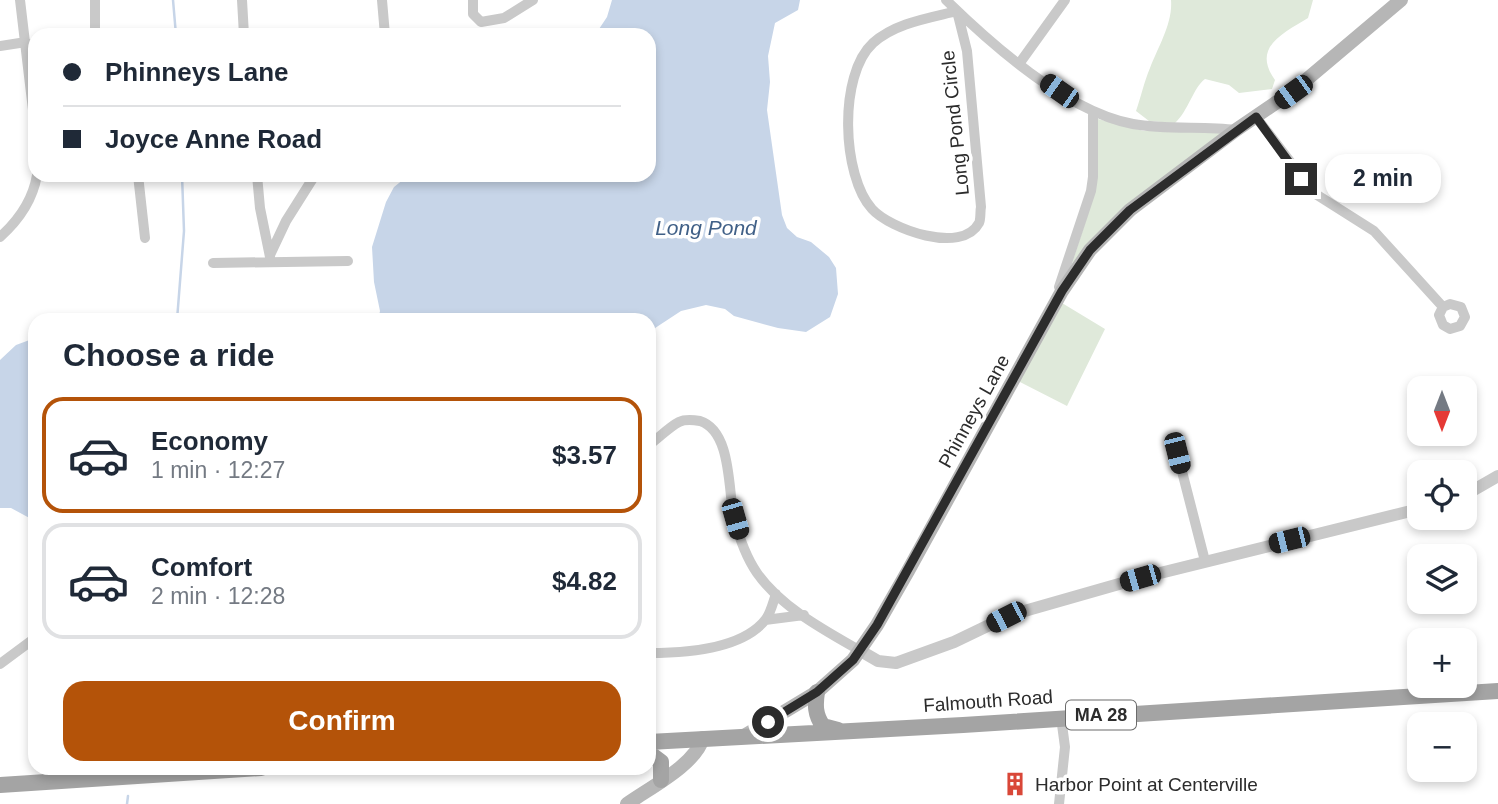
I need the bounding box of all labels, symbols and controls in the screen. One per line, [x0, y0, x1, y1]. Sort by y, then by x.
street label: Long Pond Circle [937, 49, 973, 197]
text: Phinneys Lane [105, 57, 289, 87]
car [1036, 70, 1083, 112]
car [1270, 71, 1317, 113]
text: Joyce Anne Road [105, 124, 322, 154]
callout: 2 min [1326, 154, 1441, 204]
route end [1285, 163, 1317, 195]
text: 2 min [1353, 165, 1413, 191]
water label: Long Pond [655, 216, 758, 239]
text: Choose a ride [63, 337, 275, 373]
street label: Phinneys Lane [934, 351, 1014, 471]
north arrow [1407, 376, 1477, 446]
map controls [1407, 376, 1477, 782]
icon: car [67, 424, 130, 487]
text: Economy [151, 426, 268, 456]
car [1162, 430, 1193, 476]
text: $3.57 [552, 440, 617, 470]
text: 1 min · 12:27 [151, 457, 285, 483]
button: locate [1407, 460, 1477, 530]
car [720, 496, 751, 542]
car [1267, 525, 1312, 555]
button: layers [1407, 544, 1477, 614]
icon: car [67, 550, 130, 613]
text: Comfort [151, 552, 252, 582]
car [1117, 562, 1164, 594]
text: $4.82 [552, 566, 617, 596]
text: 2 min · 12:28 [151, 583, 285, 609]
car [983, 598, 1030, 636]
button: + [1407, 628, 1477, 698]
button: Confirm [63, 681, 621, 761]
street label: Falmouth Road [922, 686, 1054, 716]
road number: MA 28 [1066, 700, 1136, 730]
route start [752, 706, 784, 738]
button: − [1407, 712, 1477, 782]
building icon: Harbor Point at Centerville [1001, 770, 1029, 798]
place label: Harbor Point at Centerville [1035, 774, 1258, 795]

